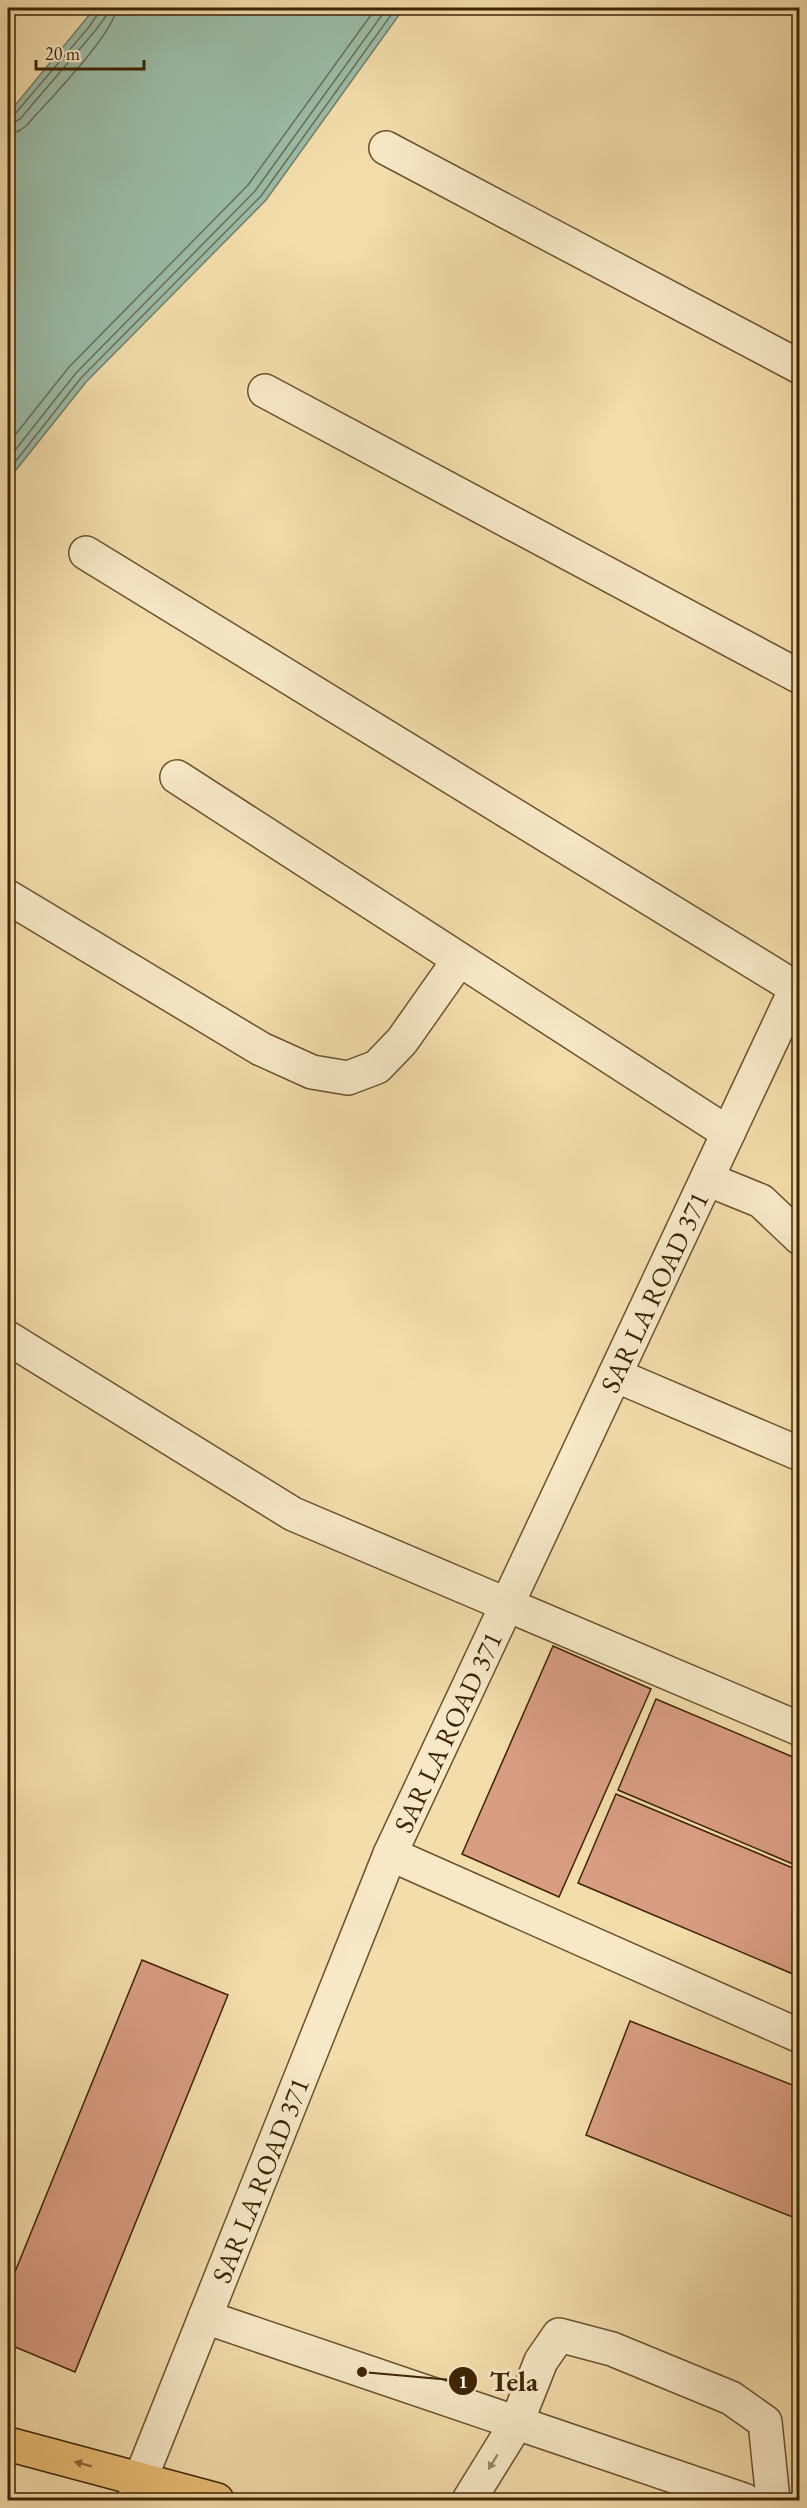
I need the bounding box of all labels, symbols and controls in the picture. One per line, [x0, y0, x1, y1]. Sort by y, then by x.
scale bar [36, 33, 144, 71]
text: 20 m [45, 42, 80, 65]
street label: SAR LA ROAD 371 [592, 1186, 716, 1398]
street label: SAR LA ROAD 371 [385, 1626, 510, 1838]
street label: SAR LA ROAD 371 [203, 2072, 317, 2288]
callout: Tela [448, 2358, 550, 2404]
text: Tela [490, 2363, 539, 2399]
text: 1 [458, 2370, 468, 2393]
one-way arrow [487, 2454, 498, 2470]
one-way arrow [74, 2459, 92, 2469]

